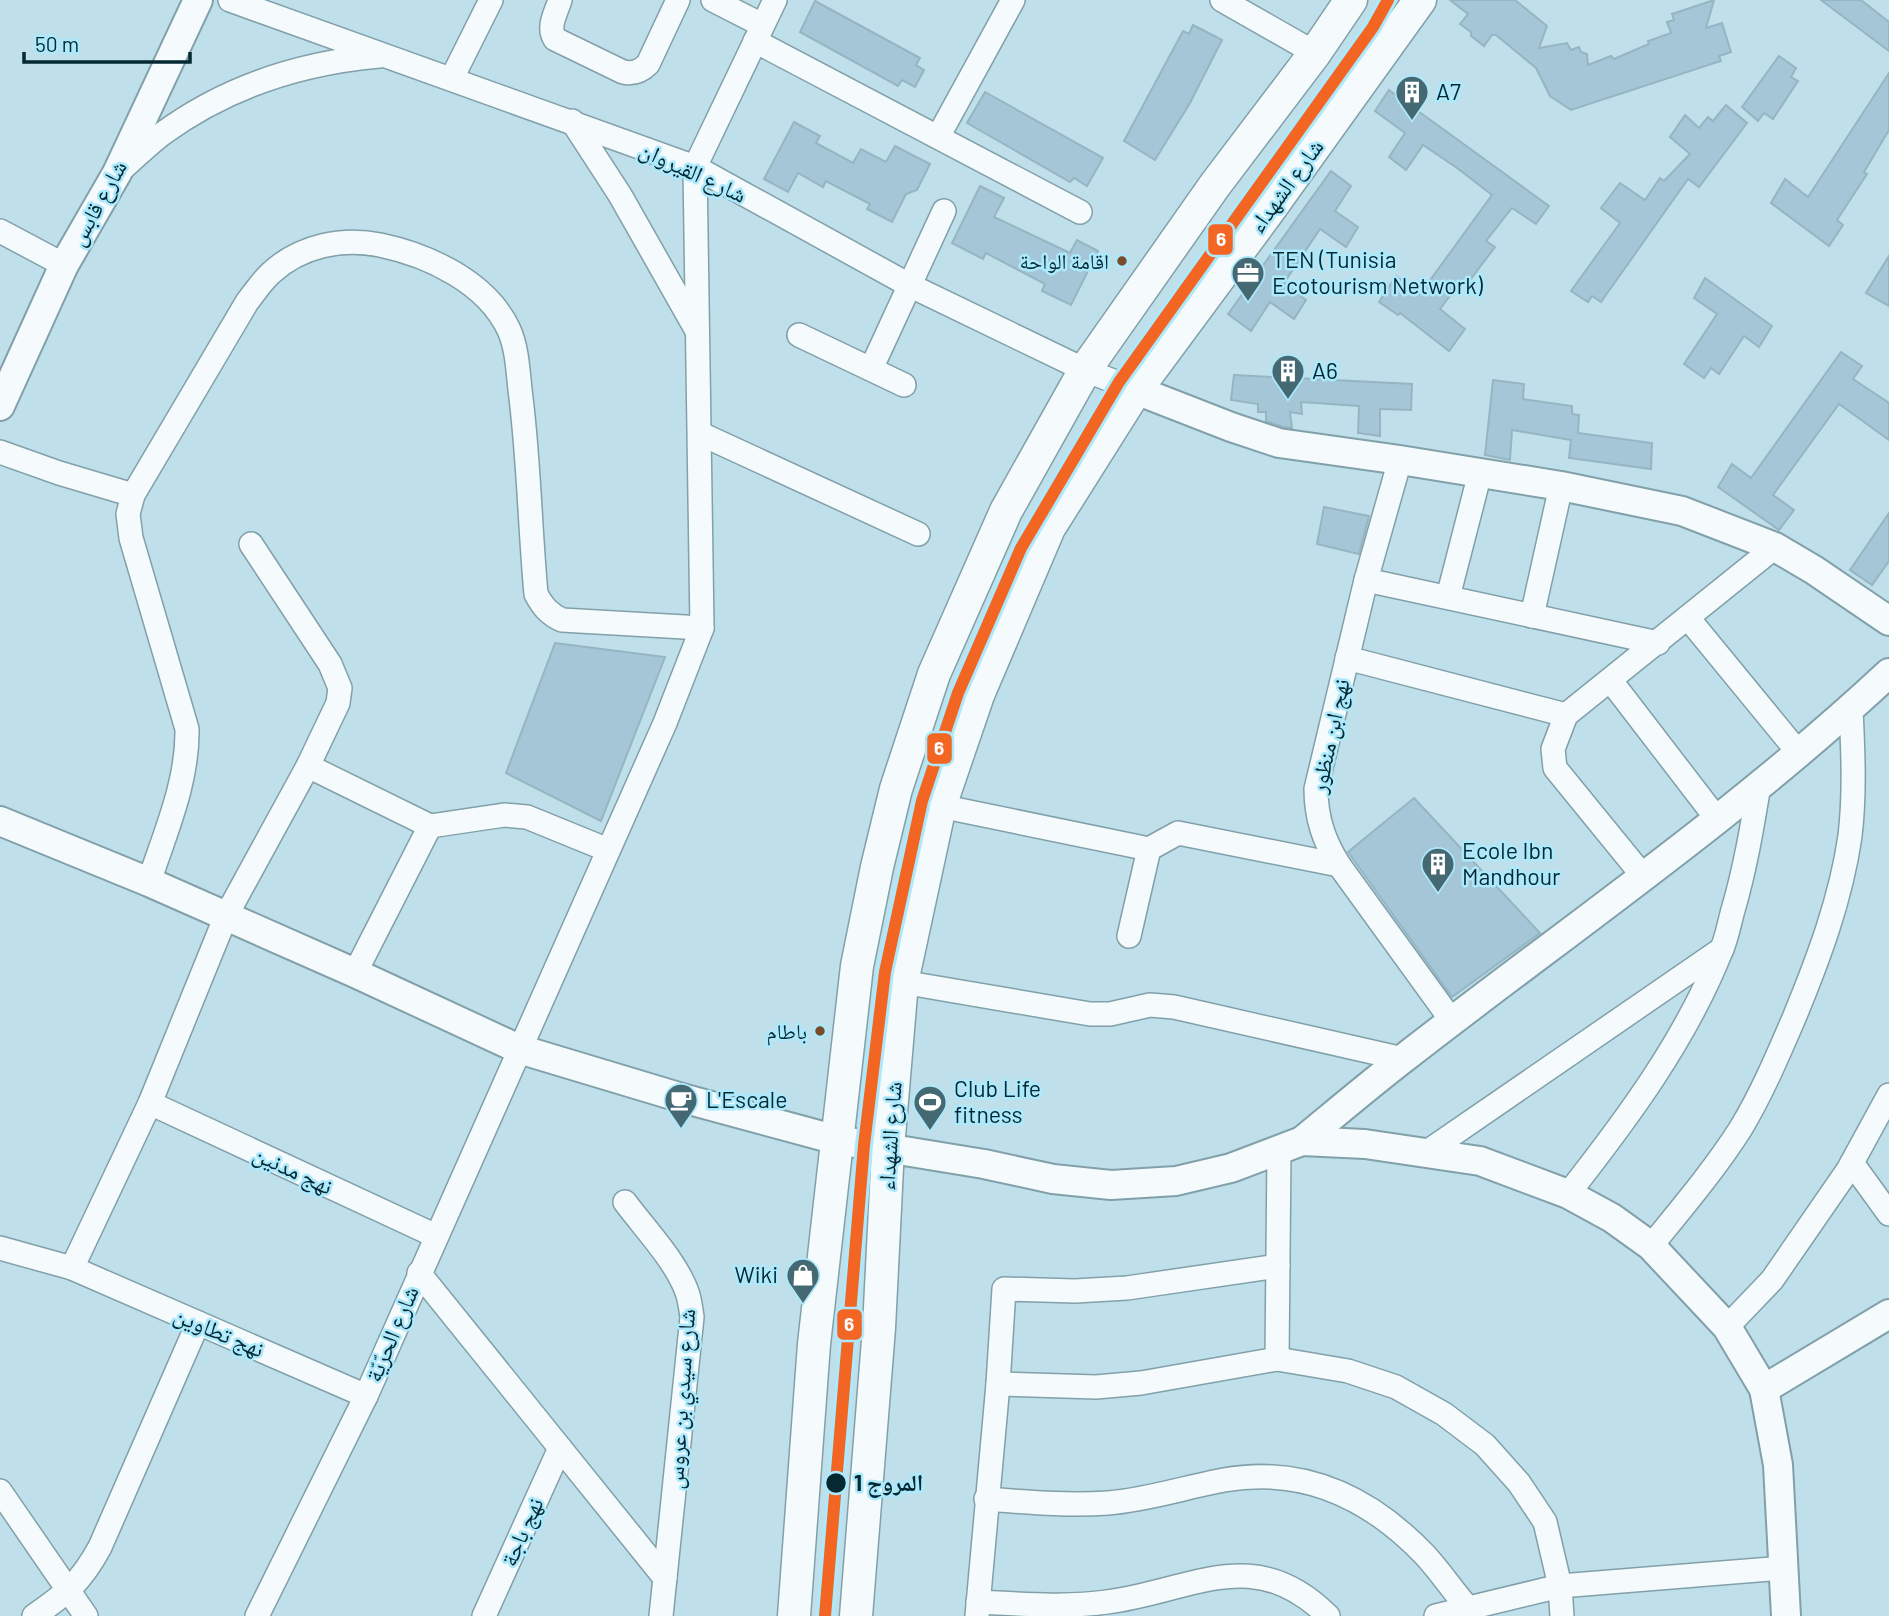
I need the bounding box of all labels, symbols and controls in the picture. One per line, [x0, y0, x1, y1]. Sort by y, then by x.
scale bar [24, 21, 191, 65]
text: 50 m [35, 31, 79, 56]
building icon: A7 [1393, 73, 1431, 122]
place label: A7 [1436, 77, 1461, 105]
street label: شارع الشهداء [1242, 133, 1330, 239]
street label: شارع القيروان [635, 134, 751, 210]
street label: شارع قابس [62, 155, 134, 251]
line badge: 6 [1207, 223, 1234, 256]
text: 6 [1216, 227, 1226, 250]
place label: TEN (Tunisia Ecotourism Network) [1272, 245, 1484, 299]
place label: اقامة الواحة [1019, 248, 1109, 273]
marker: اقامة الواحة [1115, 254, 1129, 268]
office icon: TEN (Tunisia Ecotourism Network) [1229, 254, 1267, 303]
building icon: A6 [1269, 352, 1307, 401]
place label: A6 [1312, 356, 1338, 384]
street label: نهج ابن منظور [1303, 676, 1357, 797]
line badge: 6 [926, 732, 953, 765]
text: 6 [934, 736, 944, 759]
place label: Ecole Ibn Mandhour [1462, 836, 1561, 890]
building icon: Ecole Ibn Mandhour [1419, 845, 1457, 894]
place label: باطام [766, 1018, 807, 1046]
marker: باطام [813, 1024, 827, 1038]
place label: Club Life fitness [954, 1074, 1041, 1128]
cafe icon: L'Escale [662, 1081, 700, 1130]
street label: شارع الشهداء [871, 1081, 909, 1191]
sports icon: Club Life fitness [911, 1083, 949, 1132]
place label: L'Escale [706, 1085, 787, 1113]
street label: نهج مدنين [248, 1139, 338, 1201]
shop icon: Wiki [784, 1256, 822, 1305]
place label: Wiki [735, 1260, 778, 1288]
street label: شارع الحرّيّة [358, 1281, 426, 1387]
street label: نهج تطاوين [169, 1300, 269, 1364]
street label: شارع سيدي بن عروس [660, 1308, 706, 1491]
line badge: 6 [836, 1308, 863, 1341]
text: 6 [844, 1312, 854, 1335]
place label: المروج 1 [854, 1468, 923, 1498]
marker: المروج 1 [824, 1471, 848, 1495]
street label: نهج باجة [494, 1493, 550, 1571]

